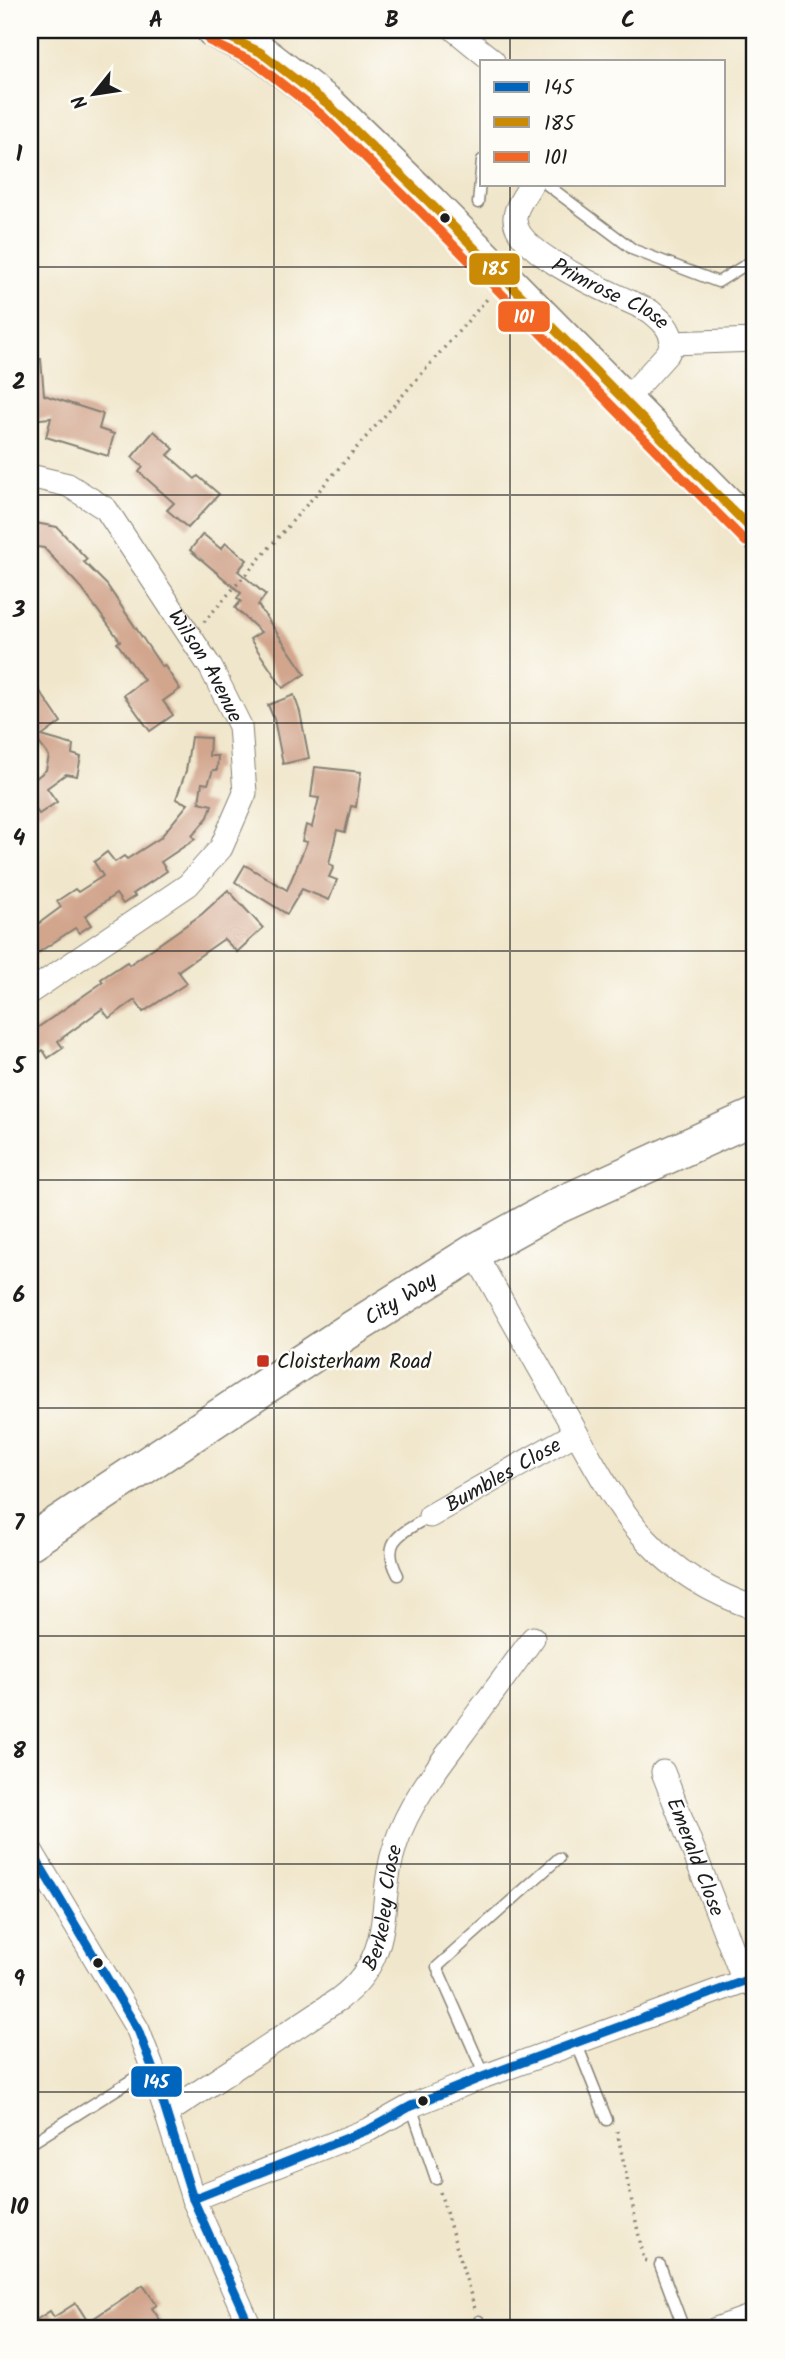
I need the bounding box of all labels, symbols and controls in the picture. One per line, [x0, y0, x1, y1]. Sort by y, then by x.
text: A [149, 3, 163, 39]
text: B [385, 3, 399, 39]
text: C [621, 3, 635, 39]
north arrow [60, 60, 130, 130]
legend [480, 60, 726, 186]
text: 145 [544, 72, 575, 105]
text: N [65, 89, 97, 114]
text: 185 [544, 108, 576, 141]
text: 1 [16, 137, 23, 173]
text: 101 [544, 142, 568, 175]
unlabelled marker [438, 211, 452, 225]
street label: Primrose Close [544, 250, 677, 338]
line badge: 185 [468, 252, 521, 286]
text: 185 [482, 255, 510, 285]
line badge: 101 [497, 300, 551, 333]
text: 101 [513, 303, 535, 333]
text: 2 [12, 365, 26, 401]
text: 3 [12, 593, 26, 629]
street label: Wilson Avenue [159, 603, 251, 729]
text: 4 [13, 821, 26, 857]
text: 5 [12, 1049, 27, 1085]
street label: City Way [358, 1264, 444, 1335]
text: 6 [13, 1278, 25, 1314]
place label: Cloisterham Road [277, 1346, 432, 1379]
marker: Cloisterham Road [255, 1353, 271, 1369]
street label: Bumbles Close [440, 1429, 568, 1522]
text: 7 [14, 1506, 26, 1542]
text: 8 [12, 1734, 26, 1770]
street label: Emerald Close [657, 1793, 733, 1922]
street label: Berkeley Close [354, 1840, 413, 1977]
unlabelled marker [91, 1956, 105, 1970]
text: 9 [13, 1962, 25, 1998]
line badge: 145 [130, 2065, 183, 2098]
text: 145 [143, 2068, 170, 2098]
unlabelled marker [416, 2094, 430, 2108]
text: 10 [10, 2190, 29, 2226]

